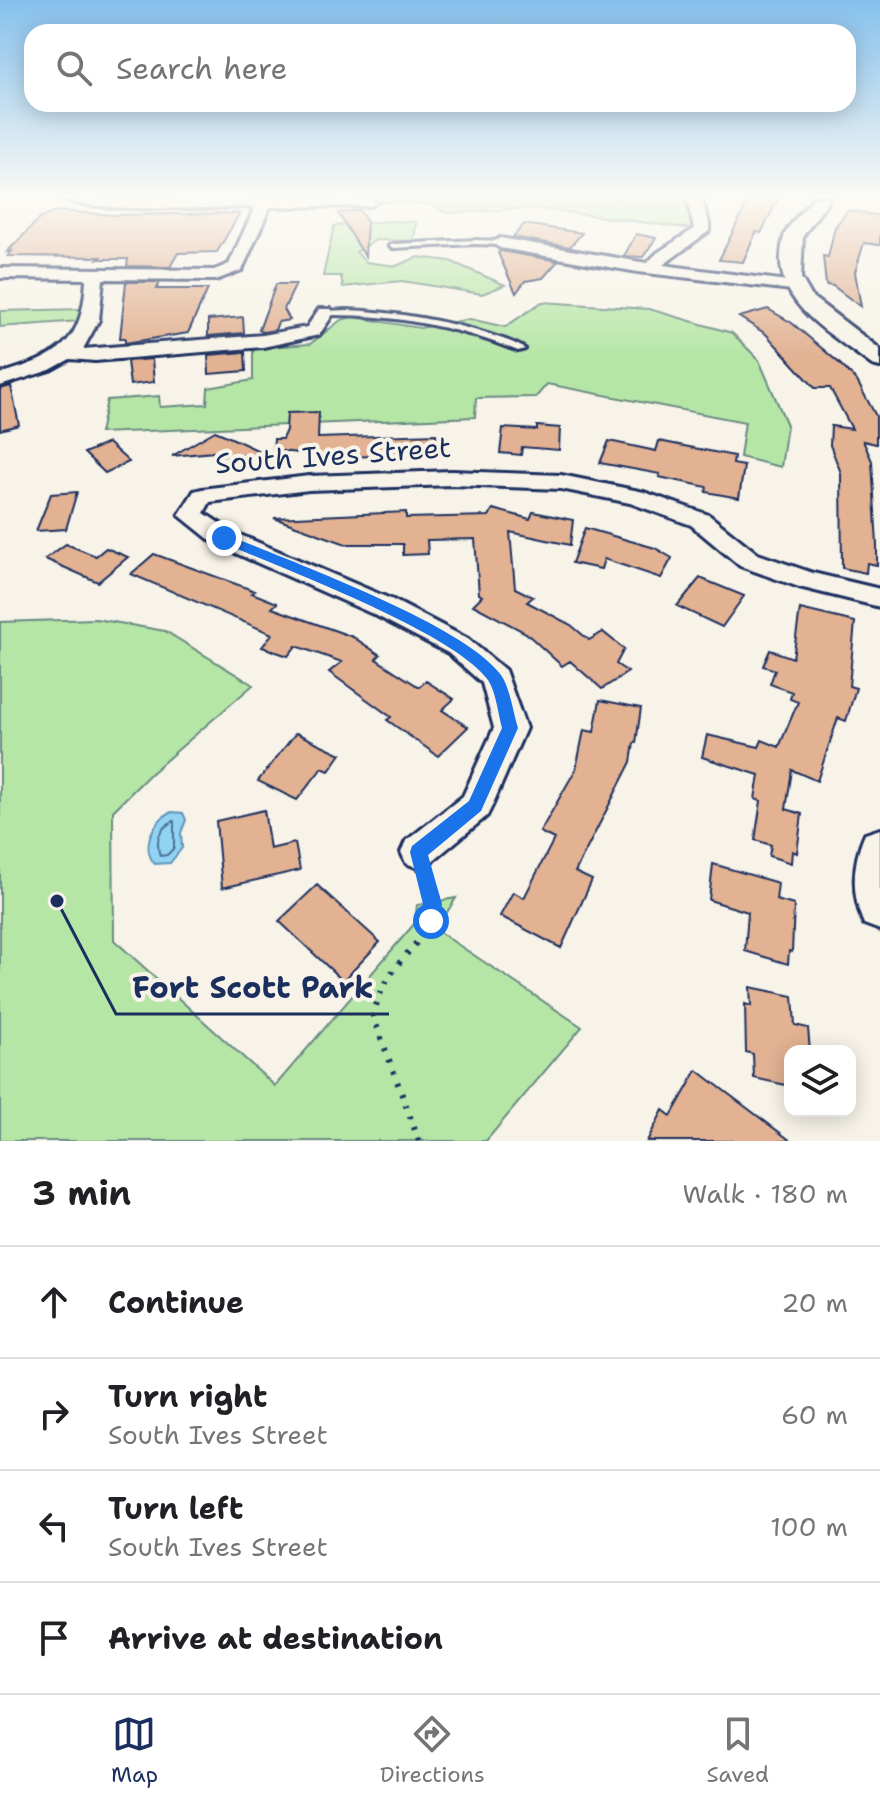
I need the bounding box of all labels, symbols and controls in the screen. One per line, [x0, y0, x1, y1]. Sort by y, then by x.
search box [24, 24, 856, 112]
icon: search [52, 46, 96, 90]
text: Search here [116, 48, 287, 89]
street label: South Ives Street [214, 428, 452, 482]
route end [206, 520, 242, 556]
route start [413, 903, 449, 939]
callout: Fort Scott Park [116, 960, 389, 1014]
text: Fort Scott Park [132, 967, 374, 1008]
map controls [784, 1045, 856, 1117]
button: layers [784, 1045, 856, 1117]
text: 3 min [32, 1170, 131, 1216]
text: Walk · 180 m [683, 1176, 848, 1211]
icon: ahead [32, 1280, 76, 1324]
text: Continue [108, 1282, 244, 1323]
text: 20 m [781, 1285, 848, 1320]
text: Turn right [108, 1376, 267, 1417]
icon: right [32, 1392, 76, 1436]
text: 60 m [781, 1397, 848, 1432]
text: South Ives Street [108, 1417, 328, 1452]
text: Turn left [108, 1488, 243, 1529]
icon: left [32, 1504, 76, 1548]
text: 100 m [770, 1509, 848, 1544]
text: South Ives Street [108, 1529, 328, 1564]
icon: arrive [32, 1616, 76, 1660]
text: Arrive at destination [108, 1618, 443, 1659]
tab: Map [111, 1712, 158, 1789]
tab: Directions [380, 1712, 485, 1789]
tab: Saved [707, 1712, 769, 1789]

